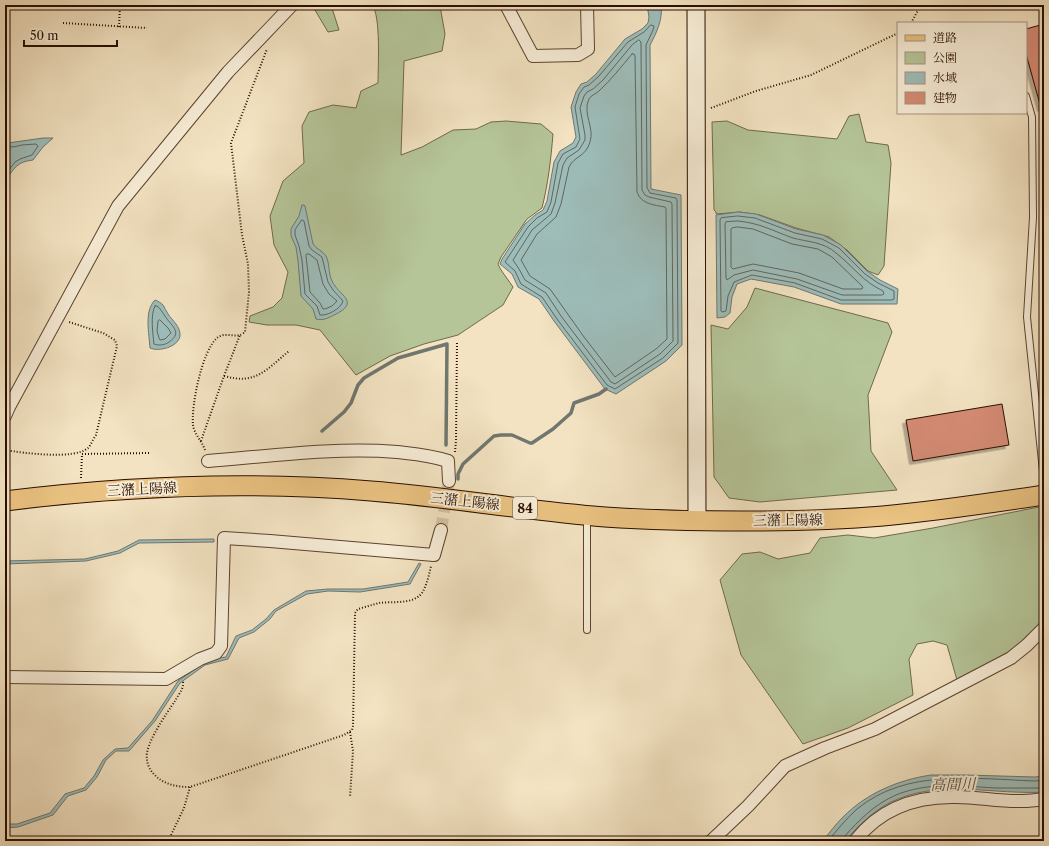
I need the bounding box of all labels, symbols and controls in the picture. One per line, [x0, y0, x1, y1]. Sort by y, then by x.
scale bar [24, 22, 117, 48]
legend [897, 22, 1027, 114]
text: 50 m [30, 28, 59, 43]
text: 道路 [933, 30, 957, 45]
text: 公園 [933, 50, 957, 65]
text: 水域 [933, 70, 957, 85]
text: 建物 [933, 90, 957, 105]
street label: 三潴上陽線 [107, 478, 177, 500]
street label: 三潴上陽線 [429, 488, 501, 514]
road number: 84 [513, 497, 537, 519]
street label: 三潴上陽線 [753, 510, 823, 530]
water label: 高間川 [930, 774, 978, 794]

